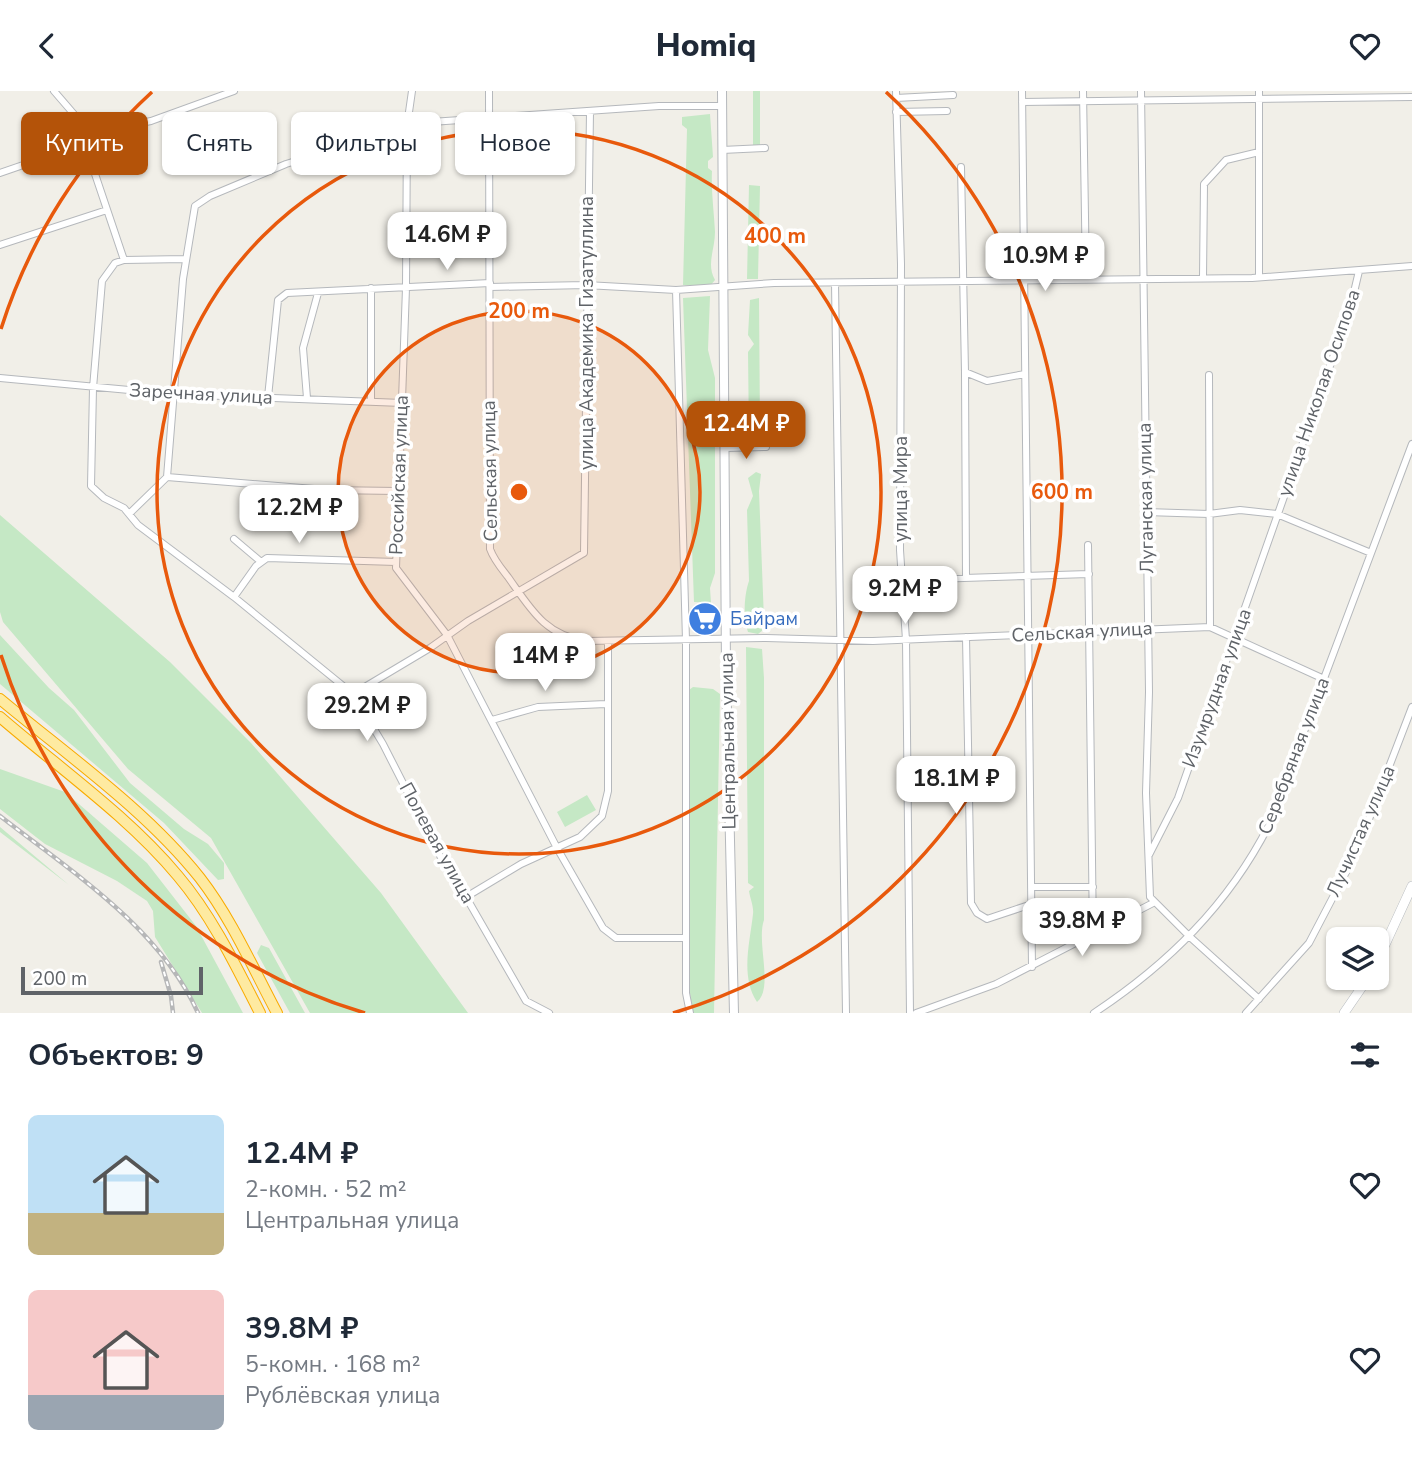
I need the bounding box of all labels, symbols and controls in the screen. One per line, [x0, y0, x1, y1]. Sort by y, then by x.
text: Homiq [656, 24, 756, 67]
icon: back [28, 27, 66, 65]
icon: heart [1346, 27, 1384, 65]
chip: Купить [21, 112, 148, 175]
chip: Снять [162, 112, 277, 175]
chip: Фильтры [291, 112, 441, 175]
chip: Новое [455, 112, 575, 175]
street label: улица Академика Гизатуллина [574, 196, 600, 470]
pin: 14.6M ₽ [382, 213, 512, 272]
text: 14.6M ₽ [403, 219, 491, 250]
text: 400 m [744, 222, 806, 250]
pin: 10.9M ₽ [980, 233, 1110, 293]
text: 10.9M ₽ [1001, 240, 1089, 271]
street label: улица Николая Осипова [1271, 286, 1367, 500]
text: 200 m [488, 297, 550, 325]
street label: Заречная улица [128, 377, 274, 411]
street label: Российская улица [383, 395, 415, 555]
street label: Сельская улица [476, 400, 504, 542]
pin: 12.4M ₽ [681, 401, 811, 461]
text: 12.4M ₽ [702, 408, 790, 439]
street label: Луганская улица [1132, 422, 1160, 574]
street label: улица Мира [888, 436, 914, 542]
text: 600 m [1031, 478, 1093, 506]
centre of rings [507, 480, 531, 504]
pin: 12.2M ₽ [234, 485, 364, 545]
text: 12.2M ₽ [255, 492, 343, 523]
pin: 9.2M ₽ [848, 567, 962, 626]
text: 9.2M ₽ [868, 573, 942, 604]
supermarket icon: Байрам [686, 600, 724, 638]
street label: Изумрудная улица [1176, 605, 1258, 771]
place label: Байрам [730, 606, 798, 632]
street label: Сельская улица [1011, 615, 1153, 649]
pin: 14M ₽ [496, 633, 594, 693]
text: 14M ₽ [511, 640, 579, 671]
street label: Центральная улица [713, 652, 743, 830]
street label: Серебряная улица [1252, 674, 1336, 838]
pin: 29.2M ₽ [302, 683, 432, 743]
text: 29.2M ₽ [323, 690, 411, 721]
pin: 18.1M ₽ [891, 757, 1021, 816]
street label: Лучистая улица [1320, 761, 1402, 901]
text: 18.1M ₽ [912, 763, 1000, 794]
street label: Полевая улица [393, 778, 481, 908]
pin: 39.8M ₽ [1017, 899, 1147, 958]
text: 39.8M ₽ [1038, 905, 1126, 936]
map controls [1326, 927, 1389, 990]
button: layers [1326, 927, 1389, 990]
scale bar [21, 964, 203, 996]
text: 200 m [32, 966, 87, 992]
text: Объектов: 9 [28, 1035, 204, 1076]
icon: filters [1346, 1036, 1384, 1074]
text: 12.4M ₽ [245, 1133, 359, 1174]
icon: home [84, 1143, 168, 1227]
icon: heart [1346, 1166, 1384, 1204]
text: 2-комн. · 52 m² [245, 1174, 407, 1205]
text: Центральная улица [245, 1205, 459, 1236]
text: 39.8M ₽ [245, 1308, 359, 1349]
icon: home [84, 1318, 168, 1402]
icon: heart [1346, 1341, 1384, 1379]
text: 5-комн. · 168 m² [245, 1349, 420, 1380]
text: Рублёвская улица [245, 1380, 441, 1411]

